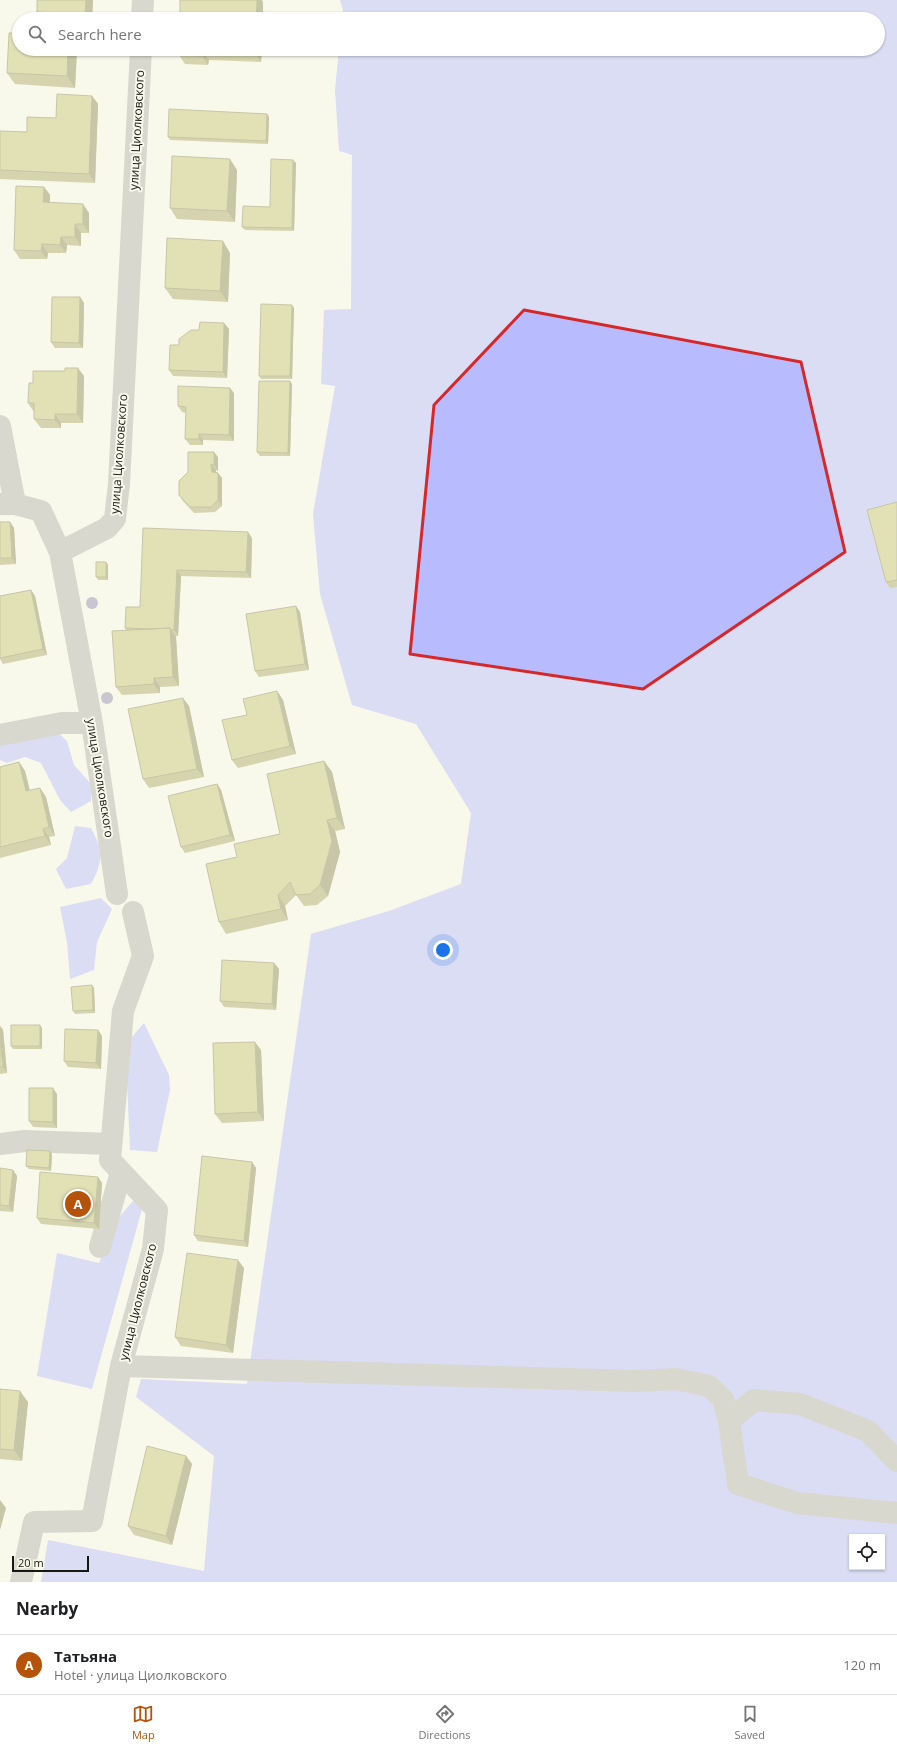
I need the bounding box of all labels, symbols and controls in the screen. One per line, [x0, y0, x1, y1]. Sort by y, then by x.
search box [12, 12, 885, 56]
icon: search [26, 23, 48, 45]
text: Search here [58, 24, 142, 44]
street label: улица Циолковского [125, 69, 148, 190]
street label: улица Циолковского [106, 393, 131, 515]
street label: улица Циолковского [83, 717, 118, 839]
your location [433, 940, 453, 960]
pin: A [65, 1189, 91, 1219]
street label: улица Циолковского [115, 1241, 160, 1362]
map controls [849, 1534, 885, 1570]
button: locate [849, 1534, 885, 1570]
scale bar [12, 1554, 89, 1573]
text: 20 m [18, 1555, 44, 1570]
text: Nearby [16, 1597, 78, 1620]
text: Татьяна [54, 1646, 117, 1666]
text: A [25, 1656, 33, 1674]
text: 120 m [843, 1656, 881, 1674]
text: Hotel · улица Циолковского [54, 1666, 227, 1684]
tab: Map [132, 1703, 155, 1742]
tab: Directions [419, 1703, 471, 1742]
tab: Saved [734, 1703, 765, 1742]

